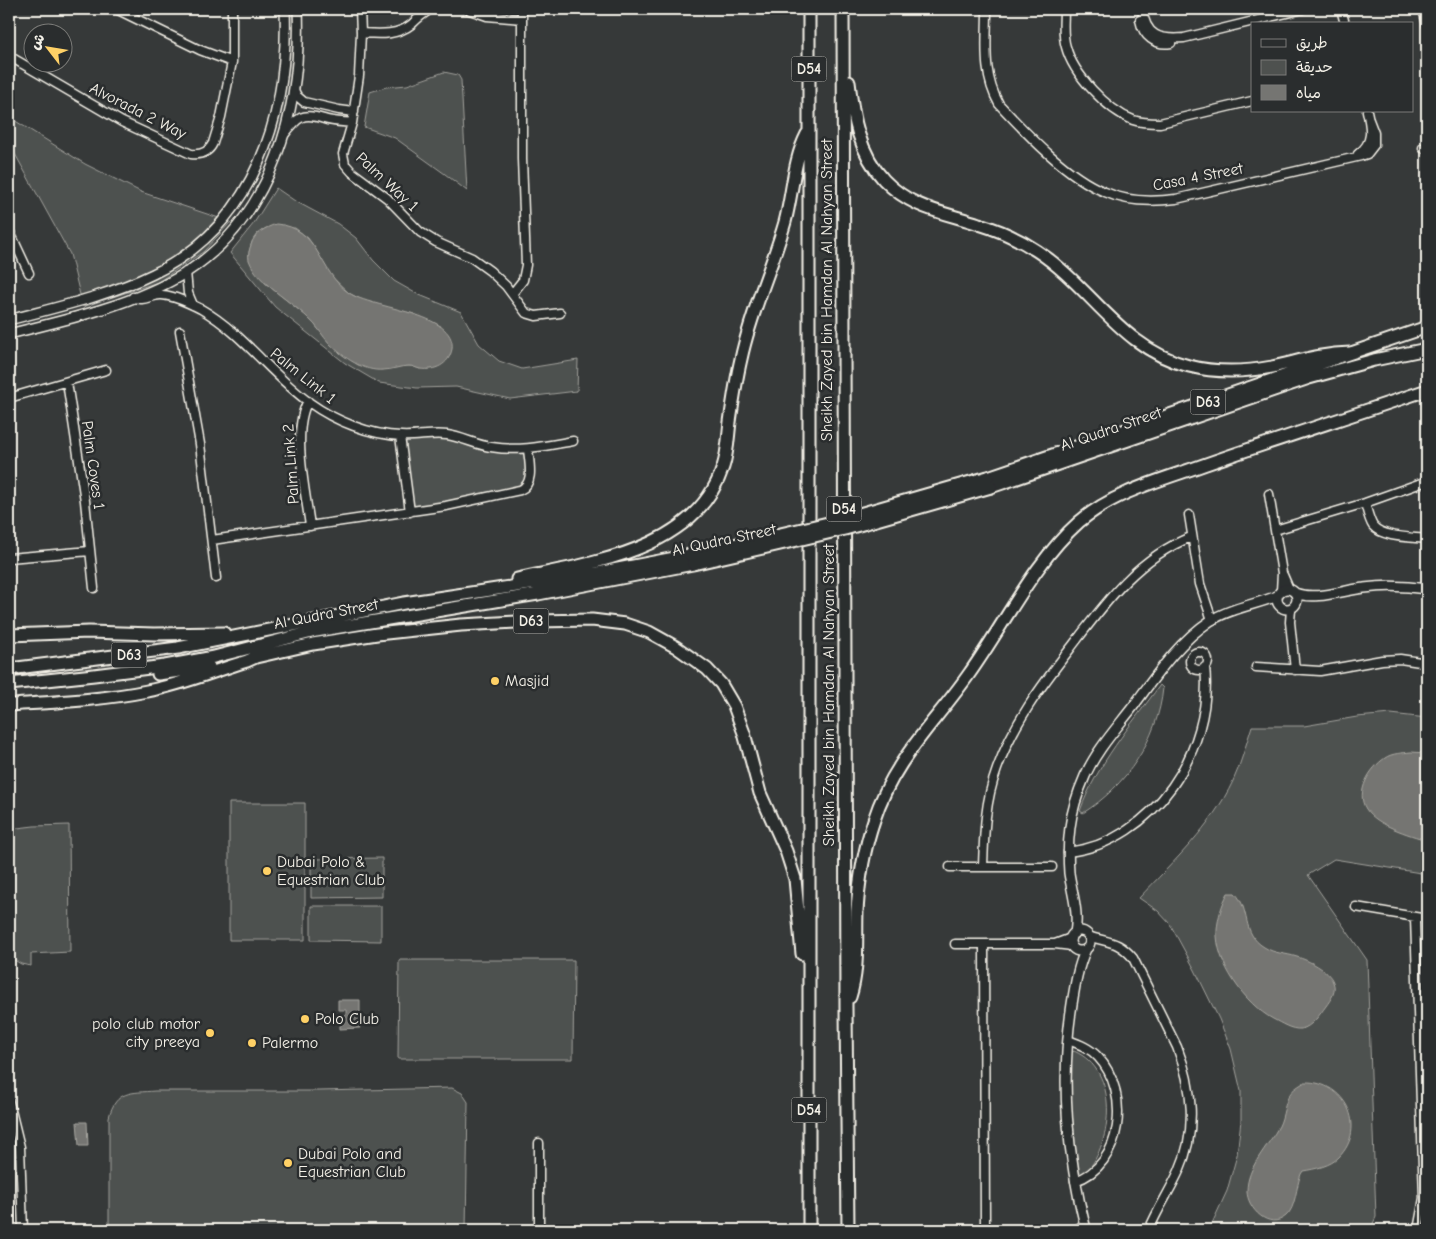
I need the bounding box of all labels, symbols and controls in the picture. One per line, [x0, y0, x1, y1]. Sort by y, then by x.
north arrow [22, 22, 72, 72]
legend [1251, 22, 1414, 112]
text: ش [26, 31, 49, 53]
text: طريق [1296, 34, 1328, 52]
road number: D54 [792, 56, 826, 82]
text: حديقة [1296, 58, 1333, 76]
street label: Alvorada 2 Way [87, 79, 190, 143]
text: مياه [1296, 84, 1321, 102]
street label: Sheikh Zayed bin Hamdan Al Nahyan Street [818, 138, 836, 441]
street label: Palm Way 1 [352, 149, 422, 215]
street label: Casa 4 Street [1151, 159, 1245, 195]
street label: Palm Link 1 [267, 344, 339, 408]
road number: D63 [1190, 390, 1226, 414]
street label: Al Qudra Street [1058, 403, 1164, 455]
street label: Palm Coves 1 [78, 419, 108, 511]
street label: Palm Link 2 [279, 423, 303, 505]
road number: D54 [826, 496, 862, 522]
street label: Al Qudra Street [670, 520, 778, 560]
street label: Sheikh Zayed bin Hamdan Al Nahyan Street [820, 543, 838, 846]
street label: Al Qudra Street [272, 595, 380, 633]
road number: D63 [514, 608, 548, 634]
road number: D63 [112, 642, 146, 668]
place label: Masjid [505, 672, 549, 690]
marker: Masjid [489, 675, 501, 687]
place label: Dubai Polo & Equestrian Club [277, 853, 385, 889]
marker: Dubai Polo & Equestrian Club [261, 865, 273, 877]
place label: Polo Club [315, 1010, 379, 1028]
marker: Polo Club [299, 1013, 311, 1025]
place label: polo club motor city preeya [92, 1015, 201, 1051]
marker: polo club motor city preeya [204, 1027, 216, 1039]
place label: Palermo [262, 1034, 318, 1052]
marker: Palermo [246, 1037, 258, 1049]
road number: D54 [792, 1098, 826, 1122]
place label: Dubai Polo and Equestrian Club [298, 1145, 406, 1181]
marker: Dubai Polo and Equestrian Club [282, 1157, 294, 1169]

